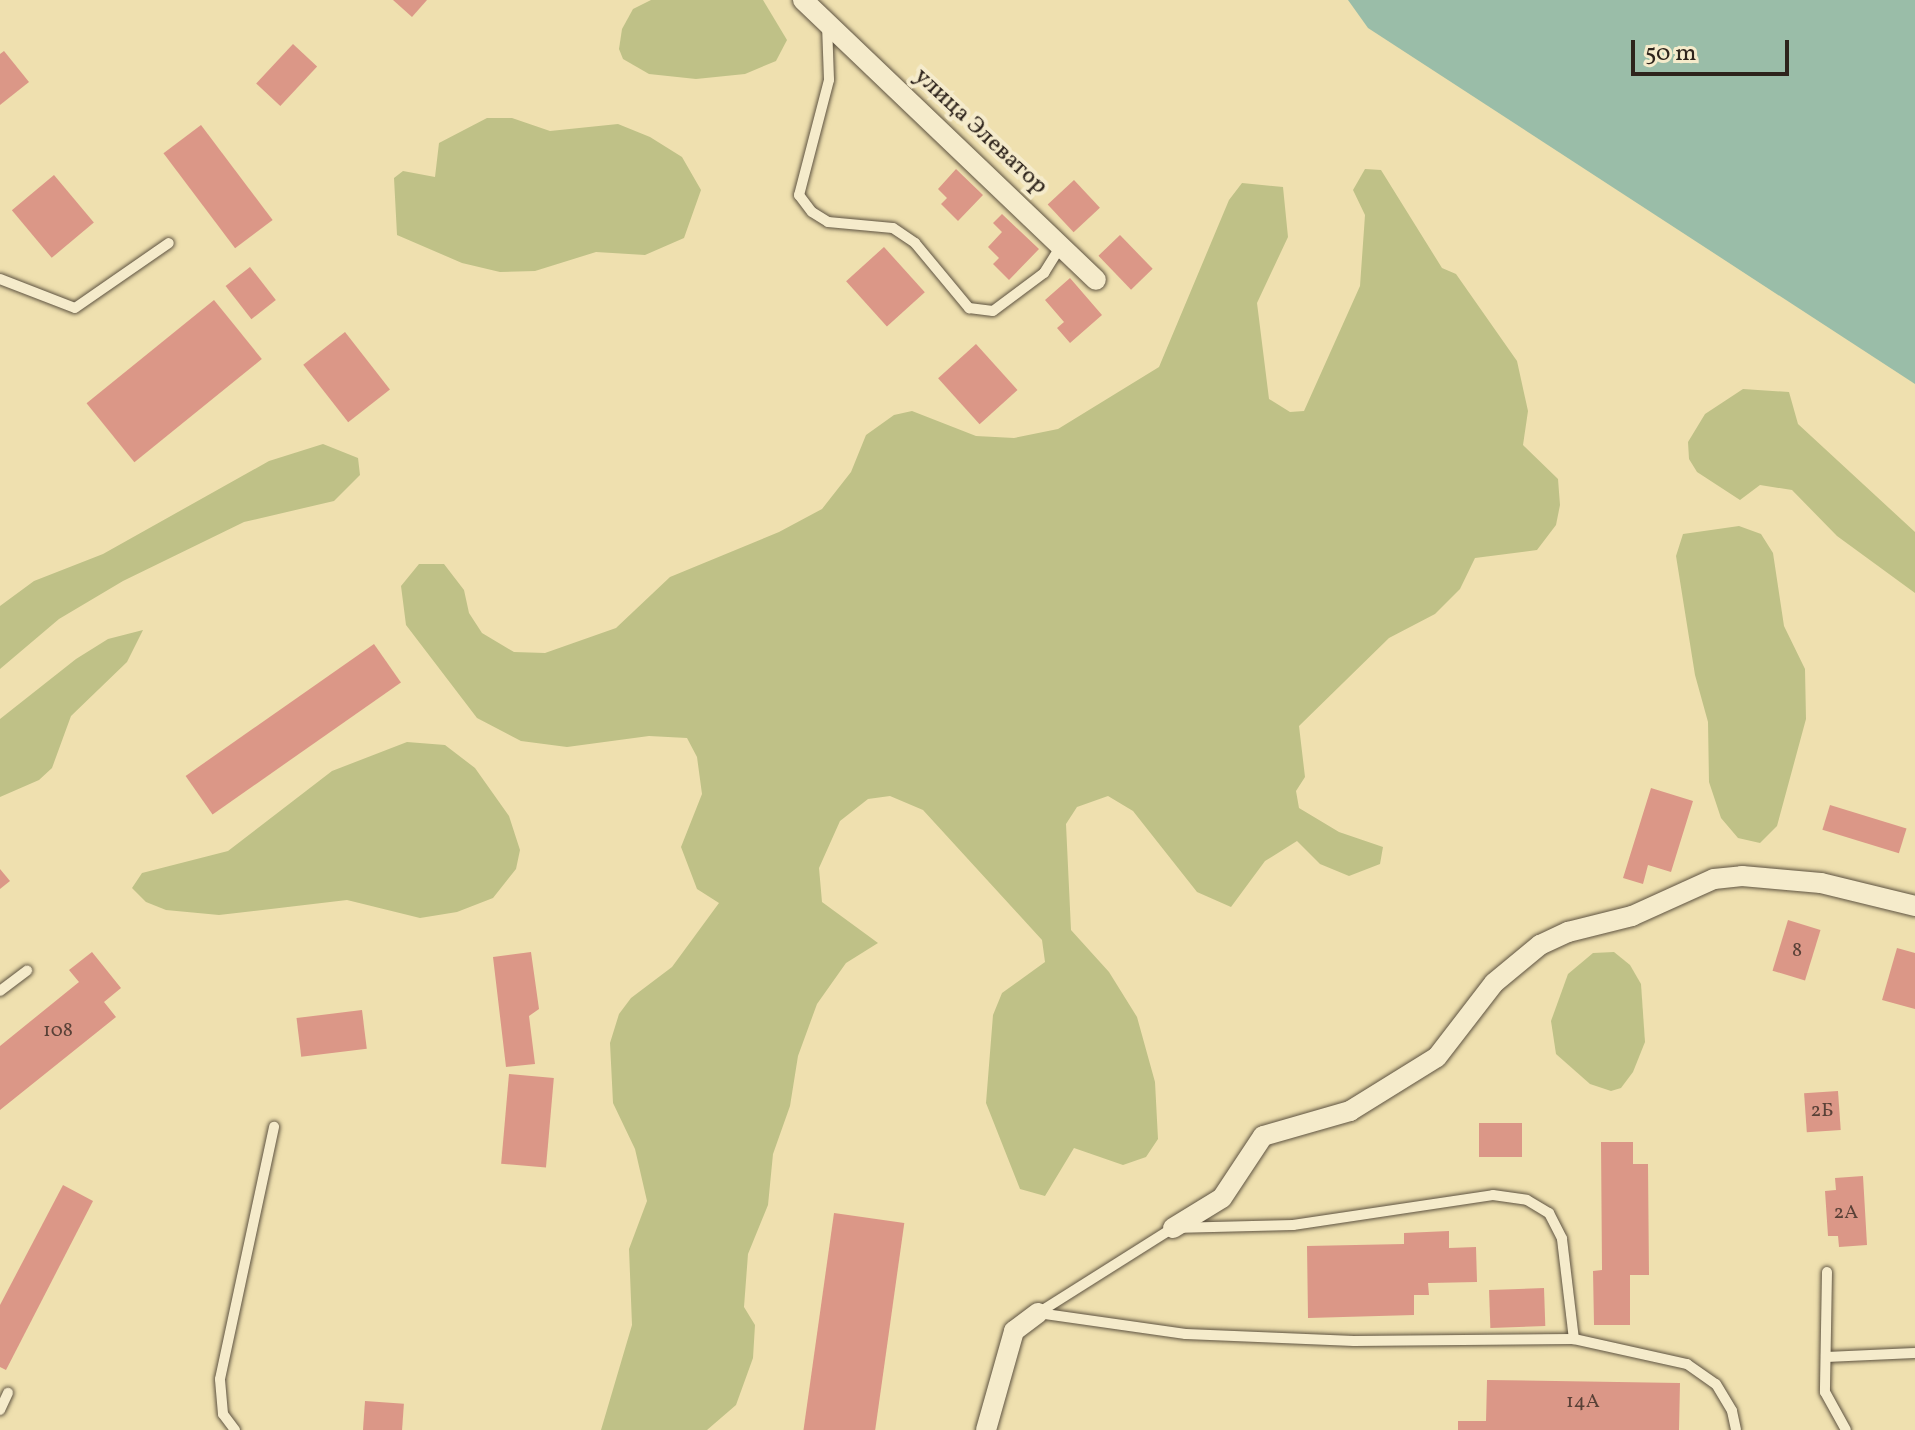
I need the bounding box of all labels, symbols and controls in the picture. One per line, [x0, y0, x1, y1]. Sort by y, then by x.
scale bar [1635, 24, 1793, 74]
text: 50 m [1645, 37, 1697, 71]
street label: улица Элеватор [907, 63, 1053, 201]
house number: 8 [1792, 939, 1802, 963]
house number: 108 [43, 1019, 73, 1043]
house number: 2Б [1810, 1099, 1834, 1123]
house number: 2А [1834, 1201, 1858, 1225]
house number: 14А [1566, 1390, 1600, 1414]

